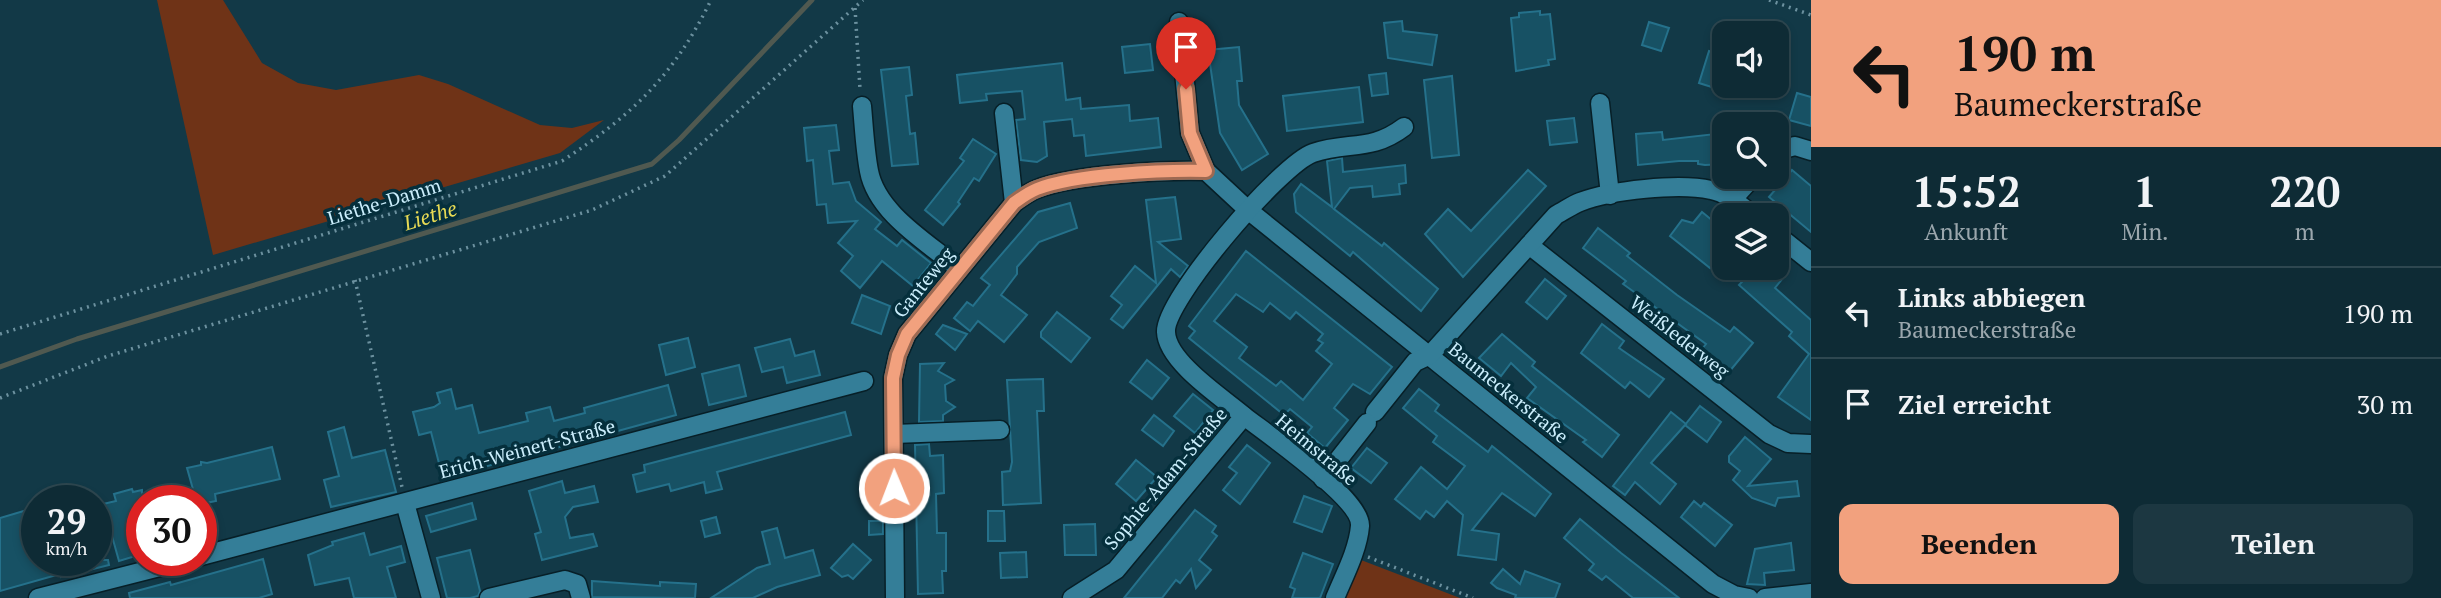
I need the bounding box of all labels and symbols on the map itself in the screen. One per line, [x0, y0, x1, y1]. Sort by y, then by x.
pin [1156, 17, 1216, 89]
street label: Liethe-Damm [325, 173, 443, 229]
water label: Liethe [400, 195, 460, 235]
street label: Ganteweg [887, 241, 960, 322]
street label: Weißlederweg [1625, 289, 1736, 383]
street label: Baumeckerstraße [1444, 336, 1574, 448]
street label: Sophie-Adam-Straße [1098, 402, 1232, 554]
street label: Heimstraße [1271, 407, 1363, 491]
street label: Erich-Weinert-Straße [436, 412, 618, 484]
position arrow [857, 451, 931, 525]
speed limit sign: 30 [126, 485, 217, 576]

